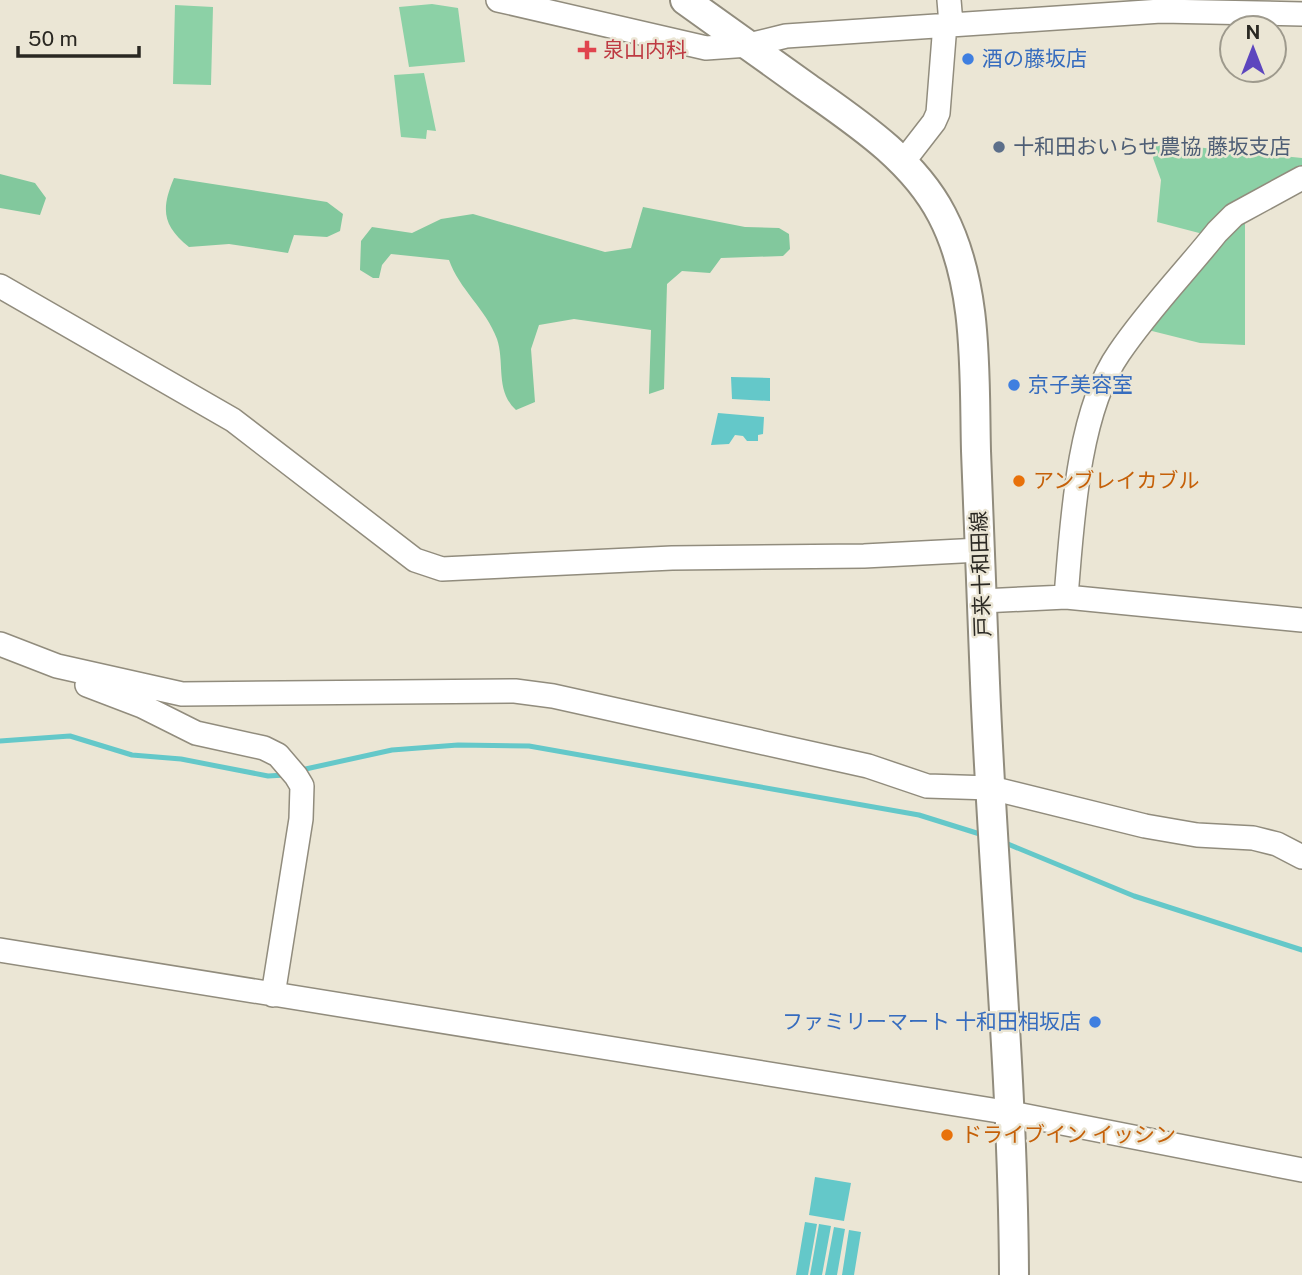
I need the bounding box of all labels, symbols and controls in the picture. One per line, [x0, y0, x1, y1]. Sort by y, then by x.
scale bar [18, 14, 138, 58]
north arrow [1218, 14, 1288, 84]
text: N [1246, 21, 1260, 43]
text: 50 m [28, 26, 78, 51]
place label: 泉山内科 [603, 37, 687, 62]
marker: 泉山内科 [577, 40, 597, 60]
place label: 酒の藤坂店 [982, 46, 1087, 71]
marker: 酒の藤坂店 [960, 51, 976, 67]
place label: 十和田おいらせ農協 藤坂支店 [1013, 134, 1291, 159]
marker: 十和田おいらせ農協 藤坂支店 [991, 139, 1007, 155]
place label: 京子美容室 [1028, 372, 1133, 397]
marker: 京子美容室 [1006, 377, 1022, 393]
place label: アンブレイカブル [1033, 468, 1200, 493]
marker: アンブレイカブル [1011, 473, 1027, 489]
street label: 戸来十和田線 [966, 511, 995, 637]
place label: ファミリーマート 十和田相坂店 [782, 1009, 1081, 1034]
marker: ファミリーマート 十和田相坂店 [1087, 1014, 1103, 1030]
place label: ドライブイン イッシン [961, 1122, 1176, 1147]
marker: ドライブイン イッシン [939, 1127, 955, 1143]

